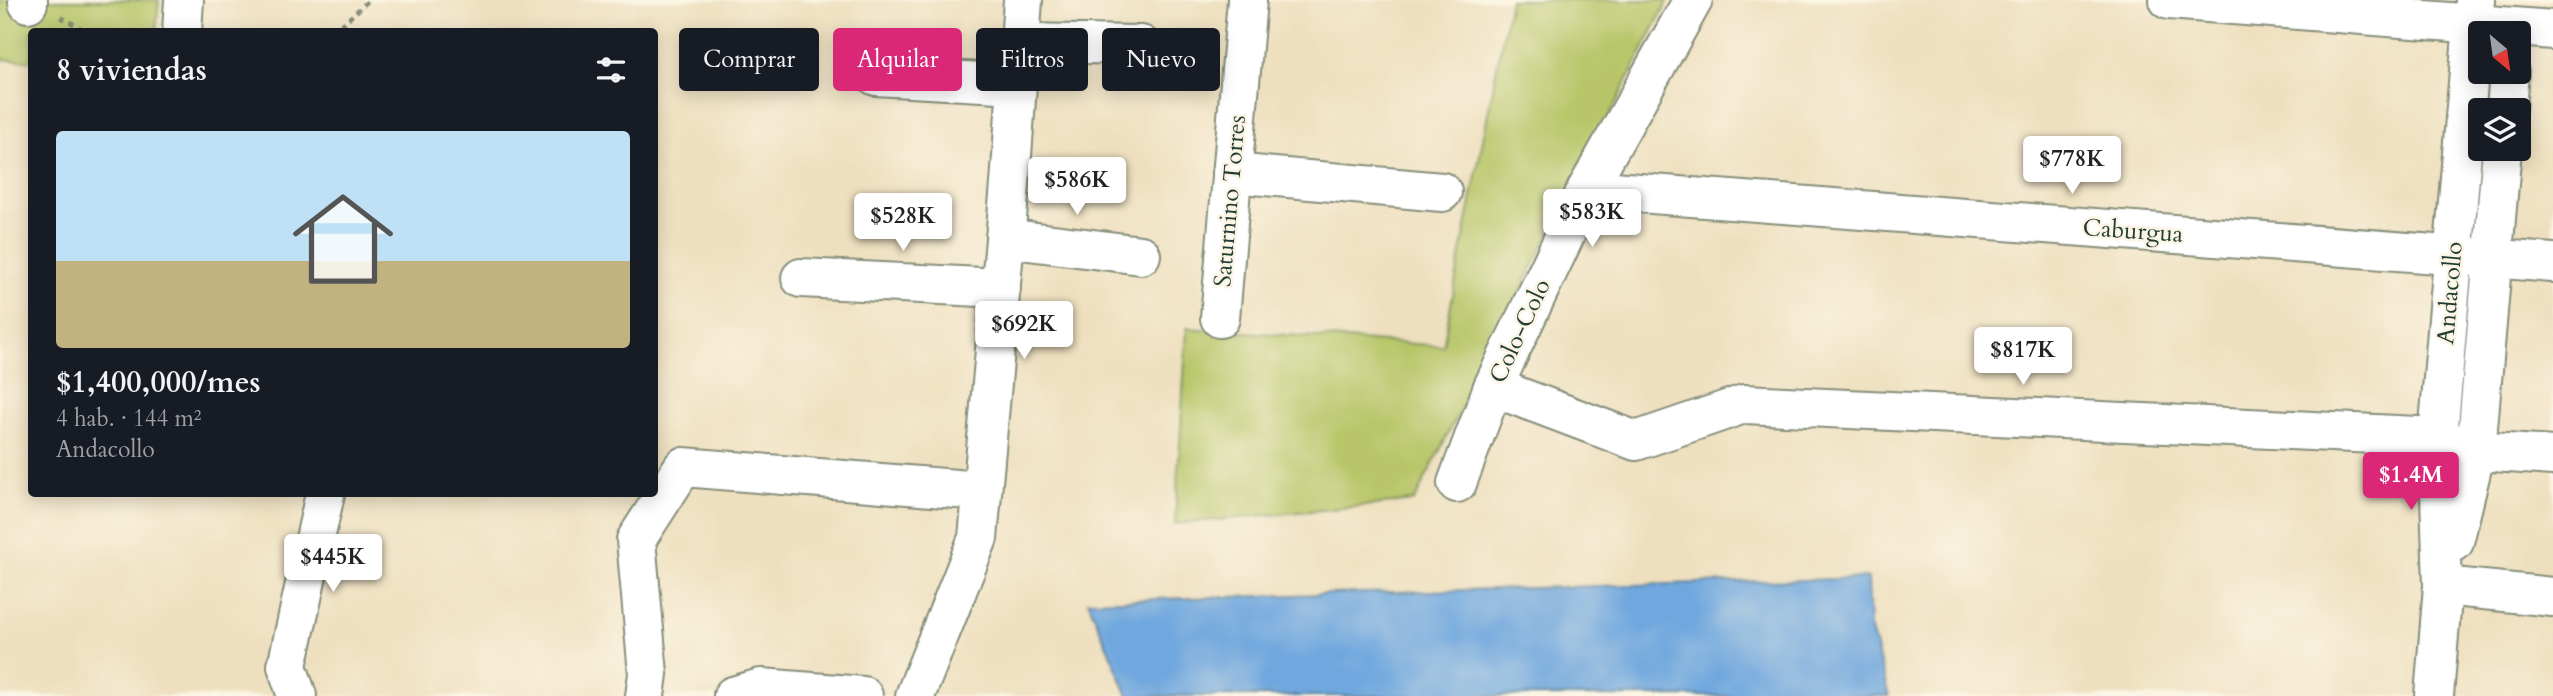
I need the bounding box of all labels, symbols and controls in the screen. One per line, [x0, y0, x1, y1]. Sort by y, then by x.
north arrow [2468, 21, 2530, 84]
map controls [2468, 21, 2531, 161]
chip: Comprar [679, 28, 819, 91]
chip: Alquilar [833, 28, 962, 91]
chip: Filtros [976, 28, 1088, 91]
chip: Nuevo [1102, 28, 1220, 91]
text: 8 viviendas [56, 50, 207, 91]
icon: filters [592, 51, 630, 89]
button: layers [2468, 98, 2531, 161]
street label: Saturnino Torres [1206, 114, 1254, 288]
pin: $778K [2023, 136, 2121, 196]
text: $778K [2039, 143, 2105, 174]
pin: $586K [1028, 158, 1126, 217]
text: $586K [1044, 164, 1110, 195]
icon: home [280, 176, 406, 302]
pin: $583K [1543, 190, 1641, 249]
pin: $528K [854, 194, 952, 253]
text: $583K [1559, 196, 1625, 227]
text: $528K [870, 200, 936, 231]
street label: Caburgua [2082, 211, 2185, 251]
street label: Andacollo [2429, 240, 2471, 346]
street label: Colo-Colo [1481, 273, 1559, 389]
pin: $692K [975, 302, 1073, 361]
text: $692K [991, 308, 1057, 339]
pin: $817K [1974, 328, 2072, 387]
text: $817K [1990, 334, 2056, 365]
text: $1,400,000/mes [56, 362, 261, 403]
text: 4 hab. · 144 m² [56, 403, 202, 434]
text: Andacollo [56, 434, 155, 465]
pin: $1.4M [2362, 452, 2460, 512]
text: $1.4M [2379, 459, 2443, 490]
pin: $445K [284, 534, 382, 594]
text: $445K [300, 541, 366, 572]

